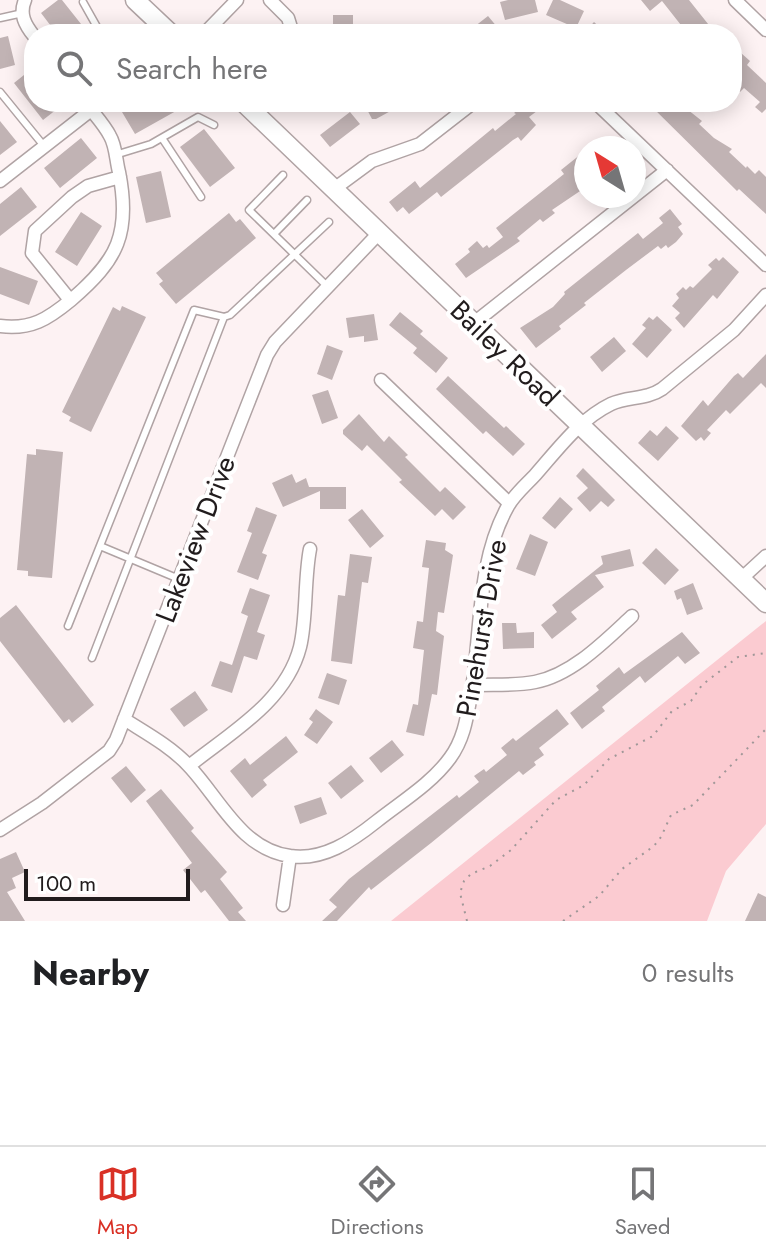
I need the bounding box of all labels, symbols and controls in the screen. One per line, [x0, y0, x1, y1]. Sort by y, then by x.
search box [24, 24, 742, 112]
icon: search [52, 46, 96, 90]
text: Search here [116, 47, 268, 90]
north arrow [574, 136, 646, 208]
street label: Bailey Road [441, 291, 569, 416]
street label: Lakeview Drive [145, 450, 246, 628]
street label: Pinehurst Drive [446, 536, 517, 720]
scale bar [24, 865, 190, 901]
text: 100 m [36, 867, 96, 899]
text: Nearby [32, 949, 149, 998]
text: 0 results [642, 954, 734, 992]
tab: Map [96, 1162, 140, 1242]
tab: Directions [331, 1162, 424, 1242]
tab: Saved [615, 1162, 670, 1242]

